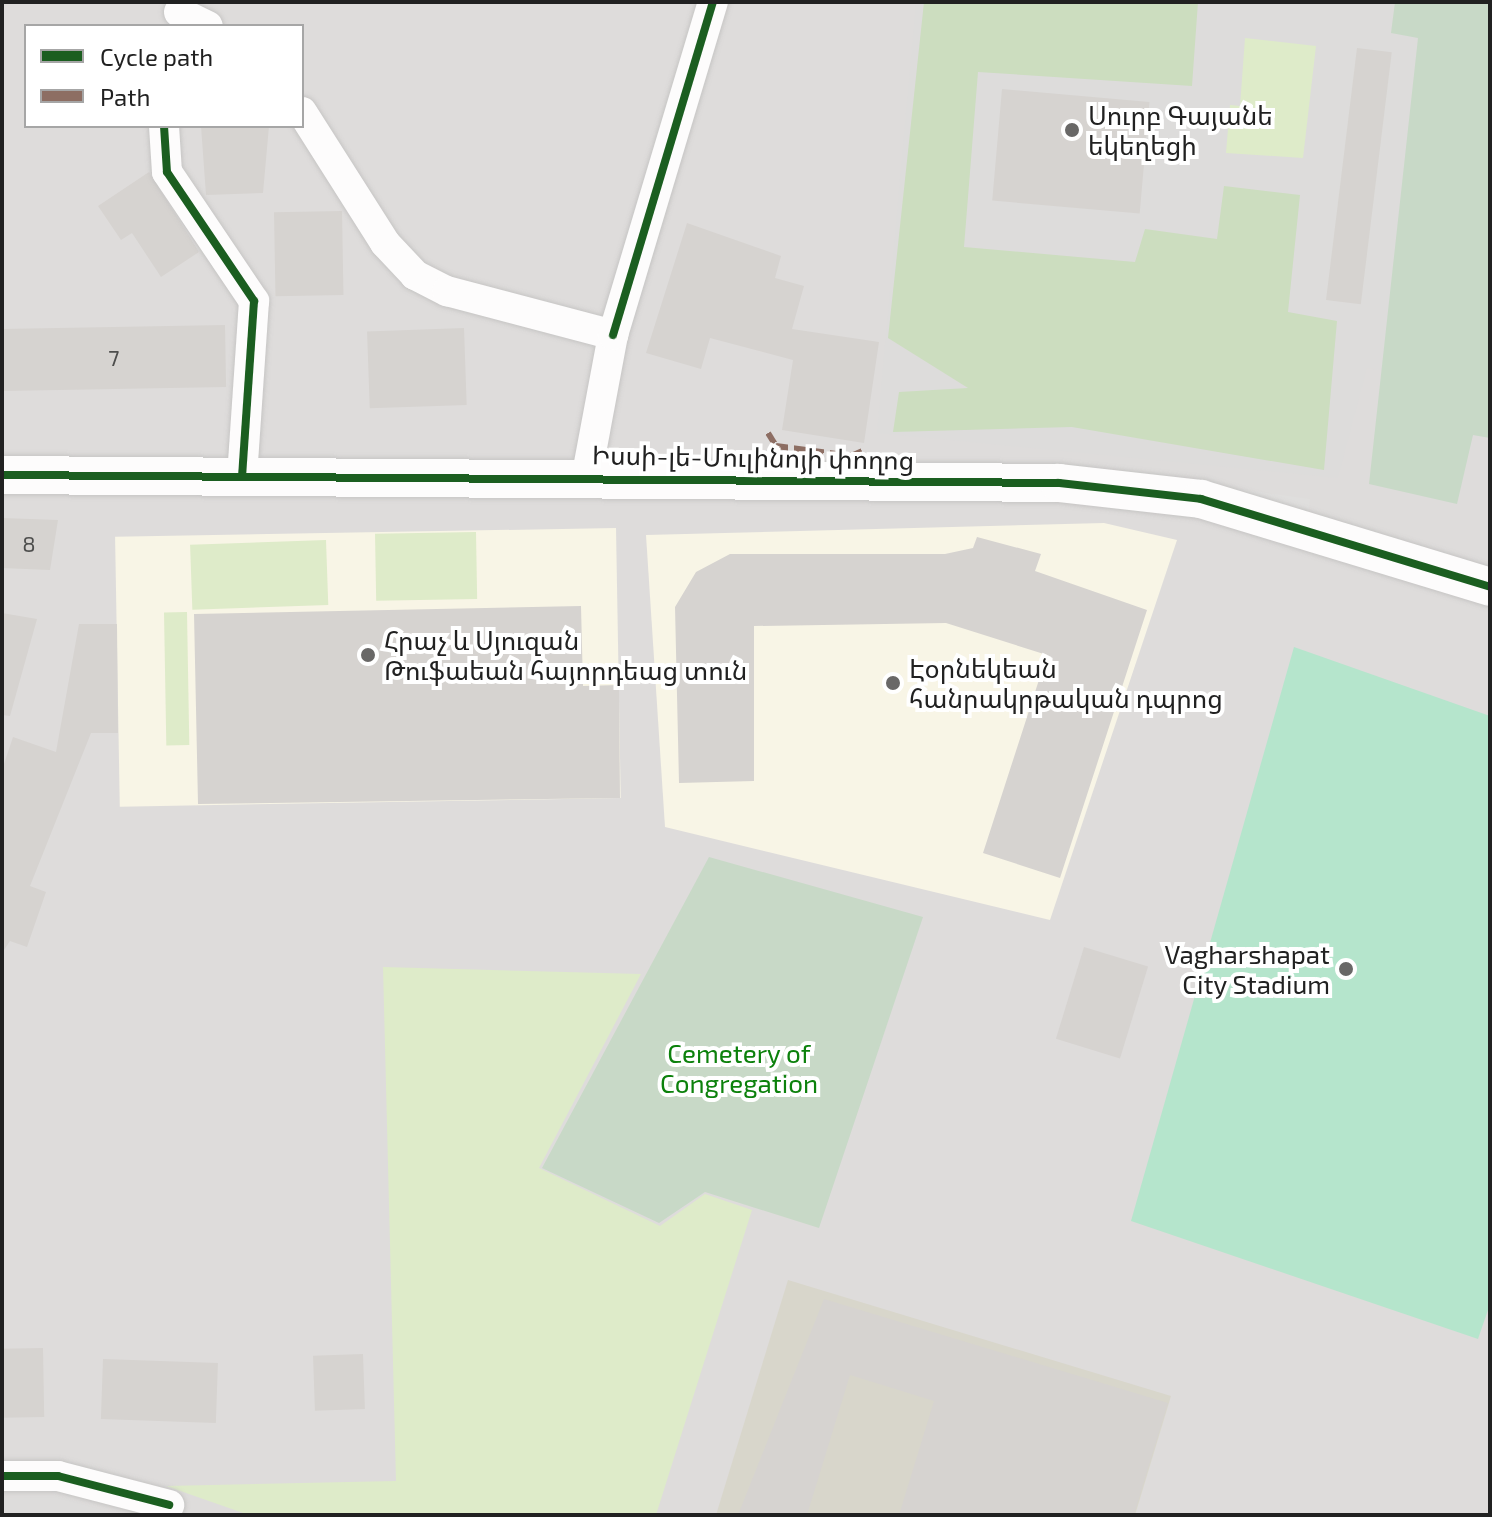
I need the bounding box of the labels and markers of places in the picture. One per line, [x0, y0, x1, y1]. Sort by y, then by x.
place label: Սուրբ Գայանե եկեղեցի [1088, 99, 1273, 160]
marker: Սուրբ Գայանե եկեղեցի [1063, 121, 1081, 139]
place label: Հրաչ և Սյուզան Թուֆաեան հայորդեաց տուն [384, 624, 747, 686]
marker: Հրաչ և Սյուզան Թուֆաեան հայորդեաց տուն [359, 646, 377, 664]
place label: Էօրնեկեան հանրակրթական դպրոց [909, 652, 1223, 714]
marker: Էօրնեկեան հանրակրթական դպրոց [884, 674, 902, 692]
place label: Vagharshapat City Stadium [1164, 938, 1330, 1000]
marker: Vagharshapat City Stadium [1337, 960, 1355, 978]

